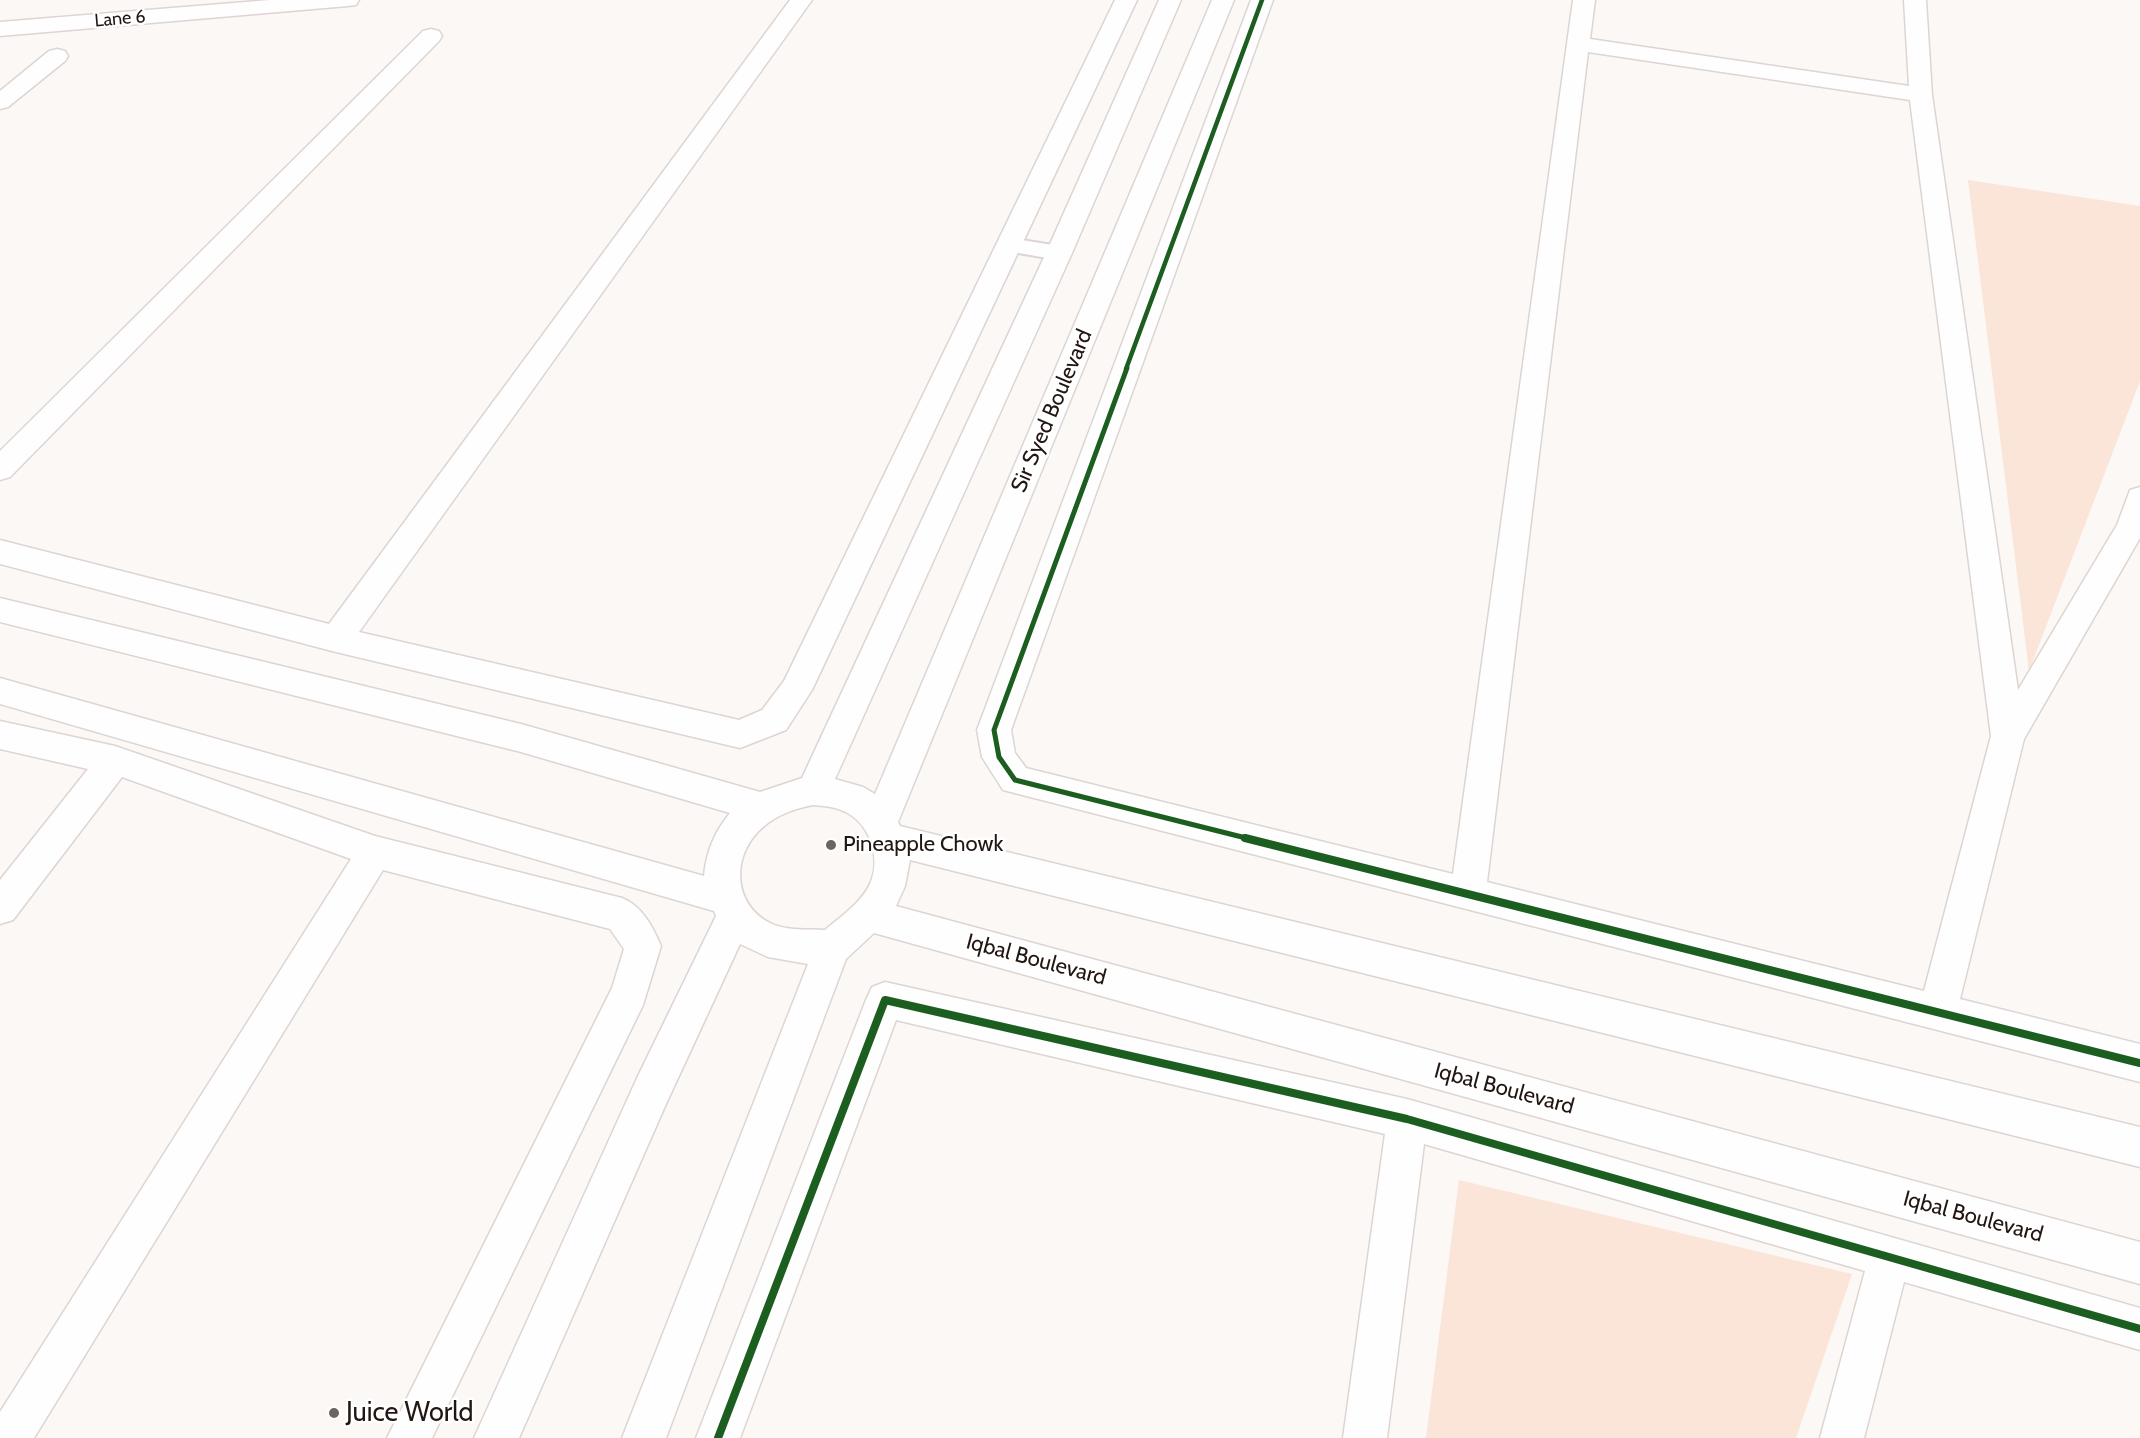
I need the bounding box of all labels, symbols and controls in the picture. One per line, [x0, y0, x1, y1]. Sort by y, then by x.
street label: Lane 6 [94, 6, 146, 32]
street label: Sir Syed Boulevard [1006, 326, 1098, 496]
place label: Pineapple Chowk [843, 832, 1003, 858]
marker: Pineapple Chowk [824, 838, 838, 852]
street label: Iqbal Boulevard [963, 929, 1109, 991]
street label: Iqbal Boulevard [1431, 1058, 1577, 1120]
street label: Iqbal Boulevard [1900, 1186, 2046, 1248]
place label: Juice World [346, 1397, 474, 1429]
marker: Juice World [327, 1406, 341, 1420]

